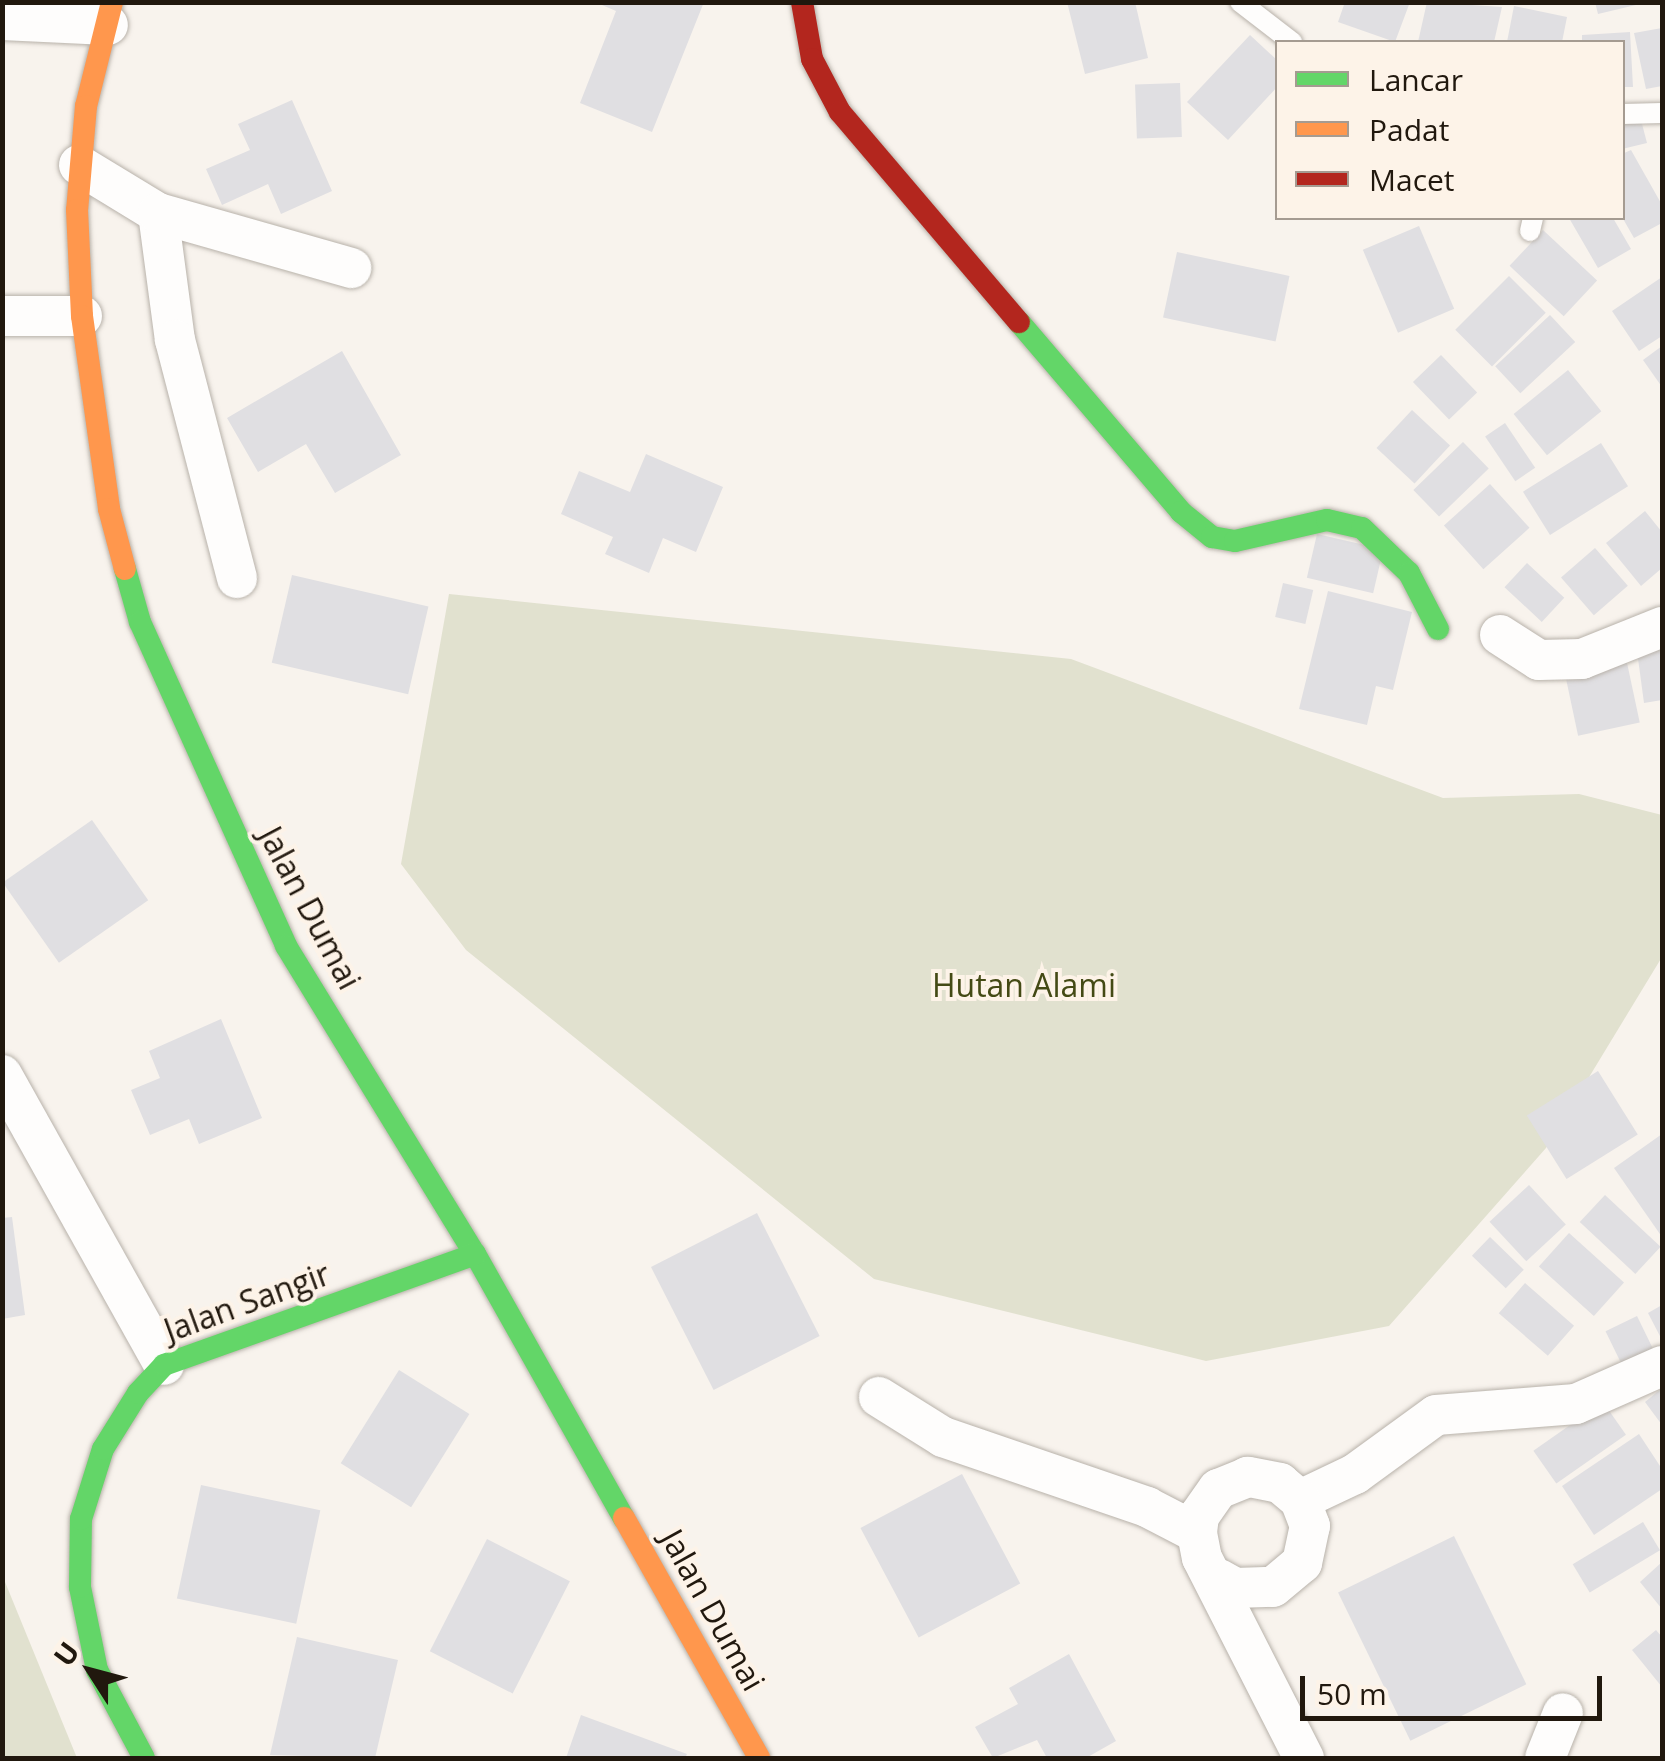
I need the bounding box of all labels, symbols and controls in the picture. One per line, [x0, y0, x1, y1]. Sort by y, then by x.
legend [1275, 40, 1625, 220]
text: Lancar [1369, 59, 1463, 100]
text: Padat [1369, 109, 1449, 150]
text: Macet [1369, 159, 1455, 200]
street label: Jalan Dumai [251, 820, 369, 996]
park label: Hutan Alami [932, 966, 1116, 1004]
street label: Jalan Sangir [159, 1254, 335, 1350]
street label: Jalan Dumai [653, 1523, 773, 1697]
north arrow [40, 1621, 140, 1721]
text: U [44, 1634, 87, 1673]
scale bar [1305, 1656, 1608, 1718]
text: 50 m [1317, 1673, 1387, 1714]

